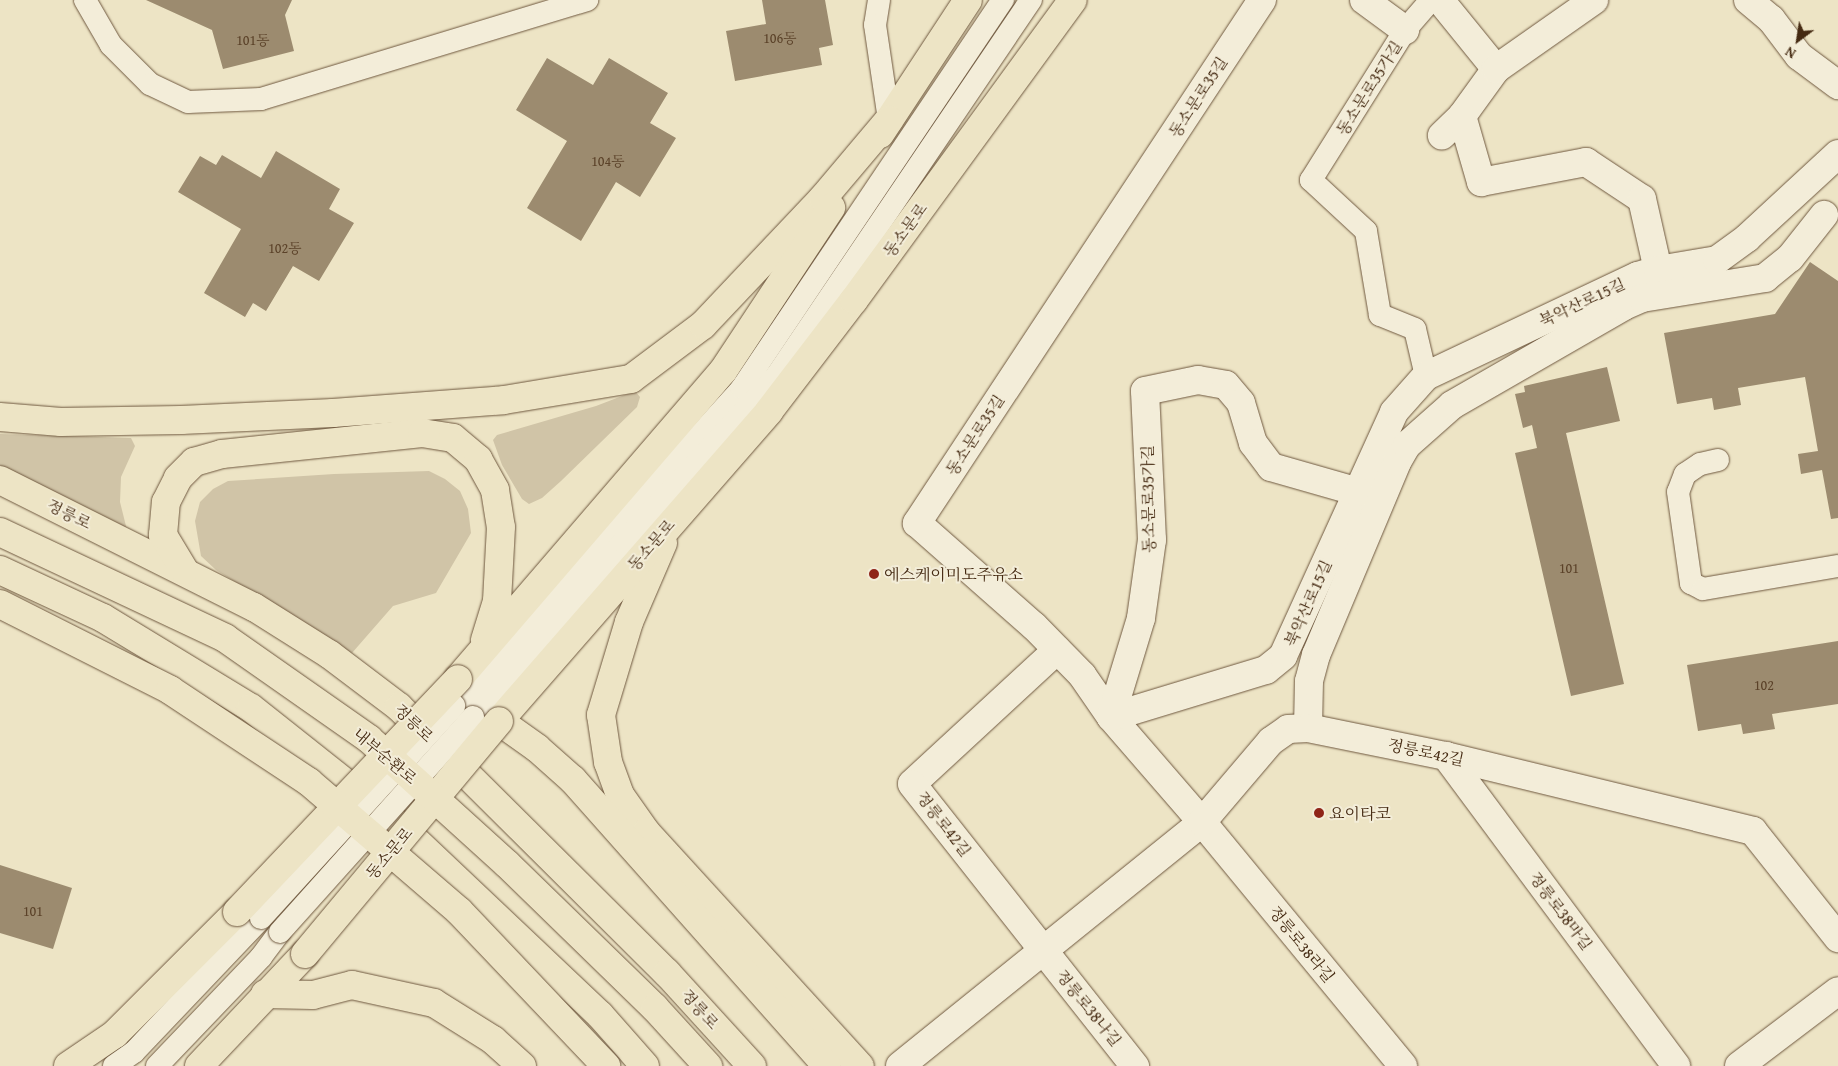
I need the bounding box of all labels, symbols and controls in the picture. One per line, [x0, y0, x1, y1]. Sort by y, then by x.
north arrow [1773, 15, 1823, 65]
house number: 106동 [763, 30, 797, 46]
house number: 101동 [236, 32, 270, 48]
street label: 동소문로35가길 [1332, 37, 1406, 139]
text: N [1781, 42, 1799, 64]
street label: 동소문로35길 [1165, 53, 1231, 141]
house number: 104동 [591, 153, 625, 169]
street label: 동소문로 [879, 199, 931, 261]
house number: 102동 [268, 240, 302, 256]
street label: 북악산로15길 [1536, 274, 1628, 330]
street label: 동소문로35길 [942, 391, 1008, 479]
street label: 동소문로35가길 [1137, 445, 1159, 553]
street label: 정릉로 [44, 495, 94, 533]
street label: 동소문로 [623, 515, 679, 575]
street label: 북악산로15길 [1280, 557, 1336, 649]
house number: 101 [1559, 560, 1579, 576]
place label: 에스케이미도주유소 [884, 564, 1023, 584]
marker: 에스케이미도주유소 [868, 568, 880, 580]
house number: 102 [1754, 677, 1774, 693]
street label: 정릉로 [391, 700, 437, 746]
street label: 내부순환로 [349, 724, 421, 788]
street label: 정릉로42길 [1386, 735, 1466, 769]
street label: 정릉로42길 [913, 788, 975, 860]
place label: 요이타코 [1329, 803, 1391, 823]
marker: 요이타코 [1313, 807, 1325, 819]
street label: 동소문로 [362, 823, 416, 883]
street label: 정릉로38마길 [1525, 868, 1597, 954]
street label: 정릉로38라길 [1265, 902, 1339, 986]
house number: 101 [23, 903, 43, 919]
street label: 정릉로38나길 [1052, 966, 1126, 1050]
street label: 정릉로 [677, 985, 723, 1033]

